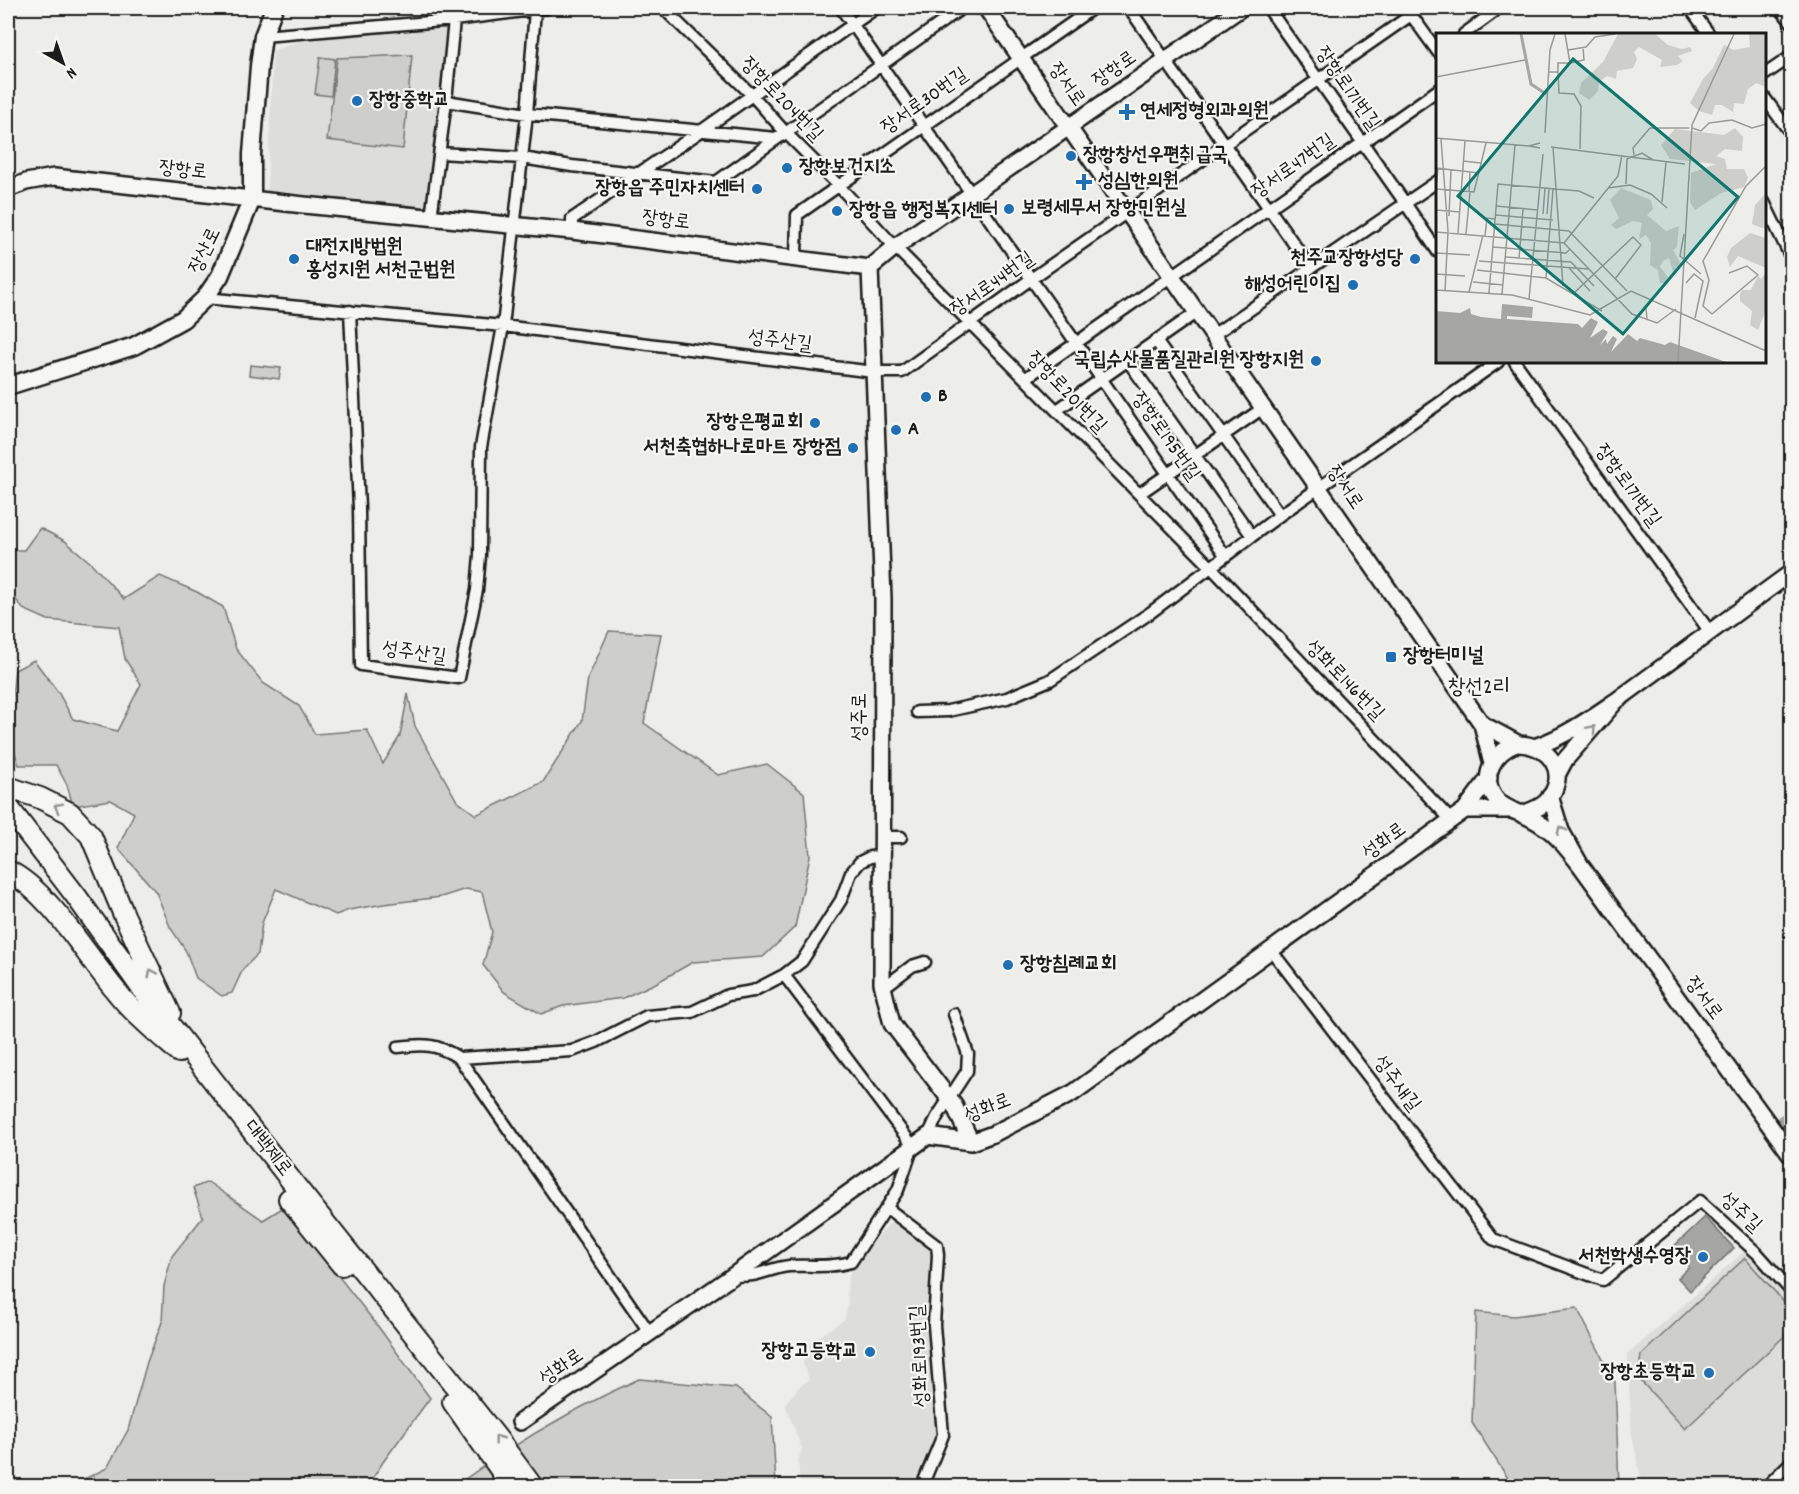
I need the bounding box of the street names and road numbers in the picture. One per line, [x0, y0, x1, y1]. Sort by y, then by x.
street label: 장항로171번길 [1308, 41, 1386, 137]
street label: 장항로 [1087, 45, 1143, 95]
street label: 장항로204번길 [733, 51, 829, 149]
street label: 장서로 [1041, 57, 1091, 113]
street label: 장서로30번길 [876, 62, 974, 142]
street label: 장서로47번길 [1246, 128, 1342, 206]
street label: 장항로 [158, 155, 208, 187]
street label: 장항로 [640, 204, 692, 238]
street label: 장산로 [183, 223, 229, 279]
street label: 장서로44번길 [945, 246, 1041, 324]
street label: 성주산길 [746, 324, 814, 360]
street label: 장항로201번길 [1020, 346, 1112, 440]
street label: 장항로195번길 [1124, 387, 1206, 487]
street label: 장항로171번길 [1587, 439, 1667, 533]
street label: 장서로 [1319, 460, 1369, 516]
street label: 성화로146번길 [1298, 634, 1390, 728]
street label: 성주산길 [380, 636, 448, 672]
street label: 성주로 [847, 693, 875, 741]
street label: 성화로 [1357, 816, 1413, 868]
street label: 장서로 [1677, 971, 1729, 1027]
street label: 성주새길 [1365, 1050, 1427, 1118]
street label: 성화로 [960, 1087, 1016, 1131]
street label: 대백제로 [236, 1115, 298, 1183]
street label: 성주길 [1713, 1186, 1767, 1240]
street label: 성화로193번길 [904, 1304, 938, 1408]
street label: 성화로 [534, 1343, 590, 1393]

